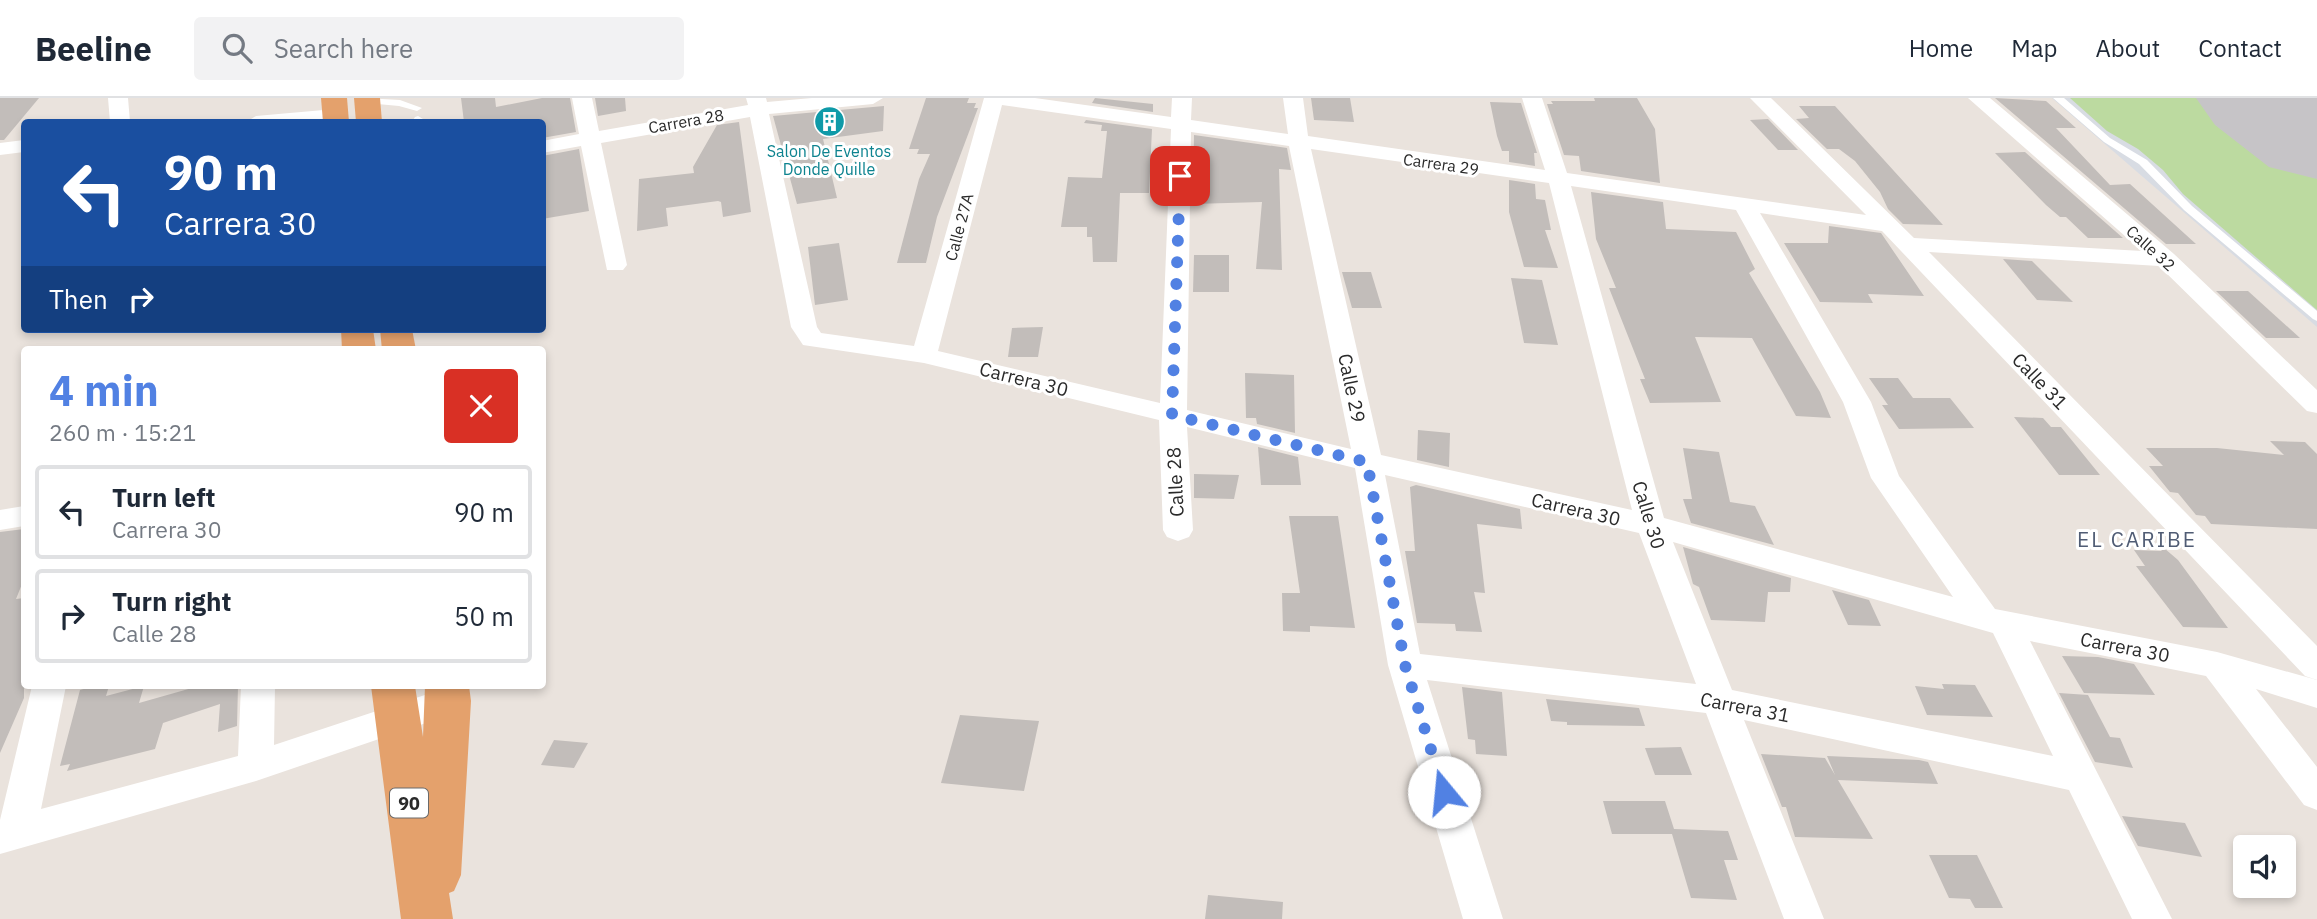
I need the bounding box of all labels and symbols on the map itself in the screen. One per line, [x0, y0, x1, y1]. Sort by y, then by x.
street label: Carrera 28 [647, 105, 725, 137]
building icon: Salon De Eventos Donde Quille [812, 105, 846, 139]
place label: Salon De Eventos Donde Quille [767, 141, 891, 179]
pin [1150, 146, 1210, 206]
street label: Carrera 29 [1402, 149, 1480, 179]
street label: Calle 27A [940, 191, 978, 263]
street label: Calle 32 [2122, 221, 2180, 275]
street label: Calle 31 [2007, 348, 2073, 414]
street label: Calle 29 [1333, 351, 1371, 425]
street label: Carrera 30 [977, 356, 1071, 402]
street label: Calle 28 [1161, 446, 1189, 518]
street label: Calle 30 [1627, 478, 1671, 552]
street label: Carrera 30 [1529, 487, 1623, 531]
district label: EL CARIBE [2077, 525, 2197, 553]
street label: Carrera 30 [2078, 627, 2172, 667]
street label: Carrera 31 [1698, 687, 1792, 727]
position arrow [1407, 755, 1481, 829]
road number: 90 [390, 788, 428, 818]

